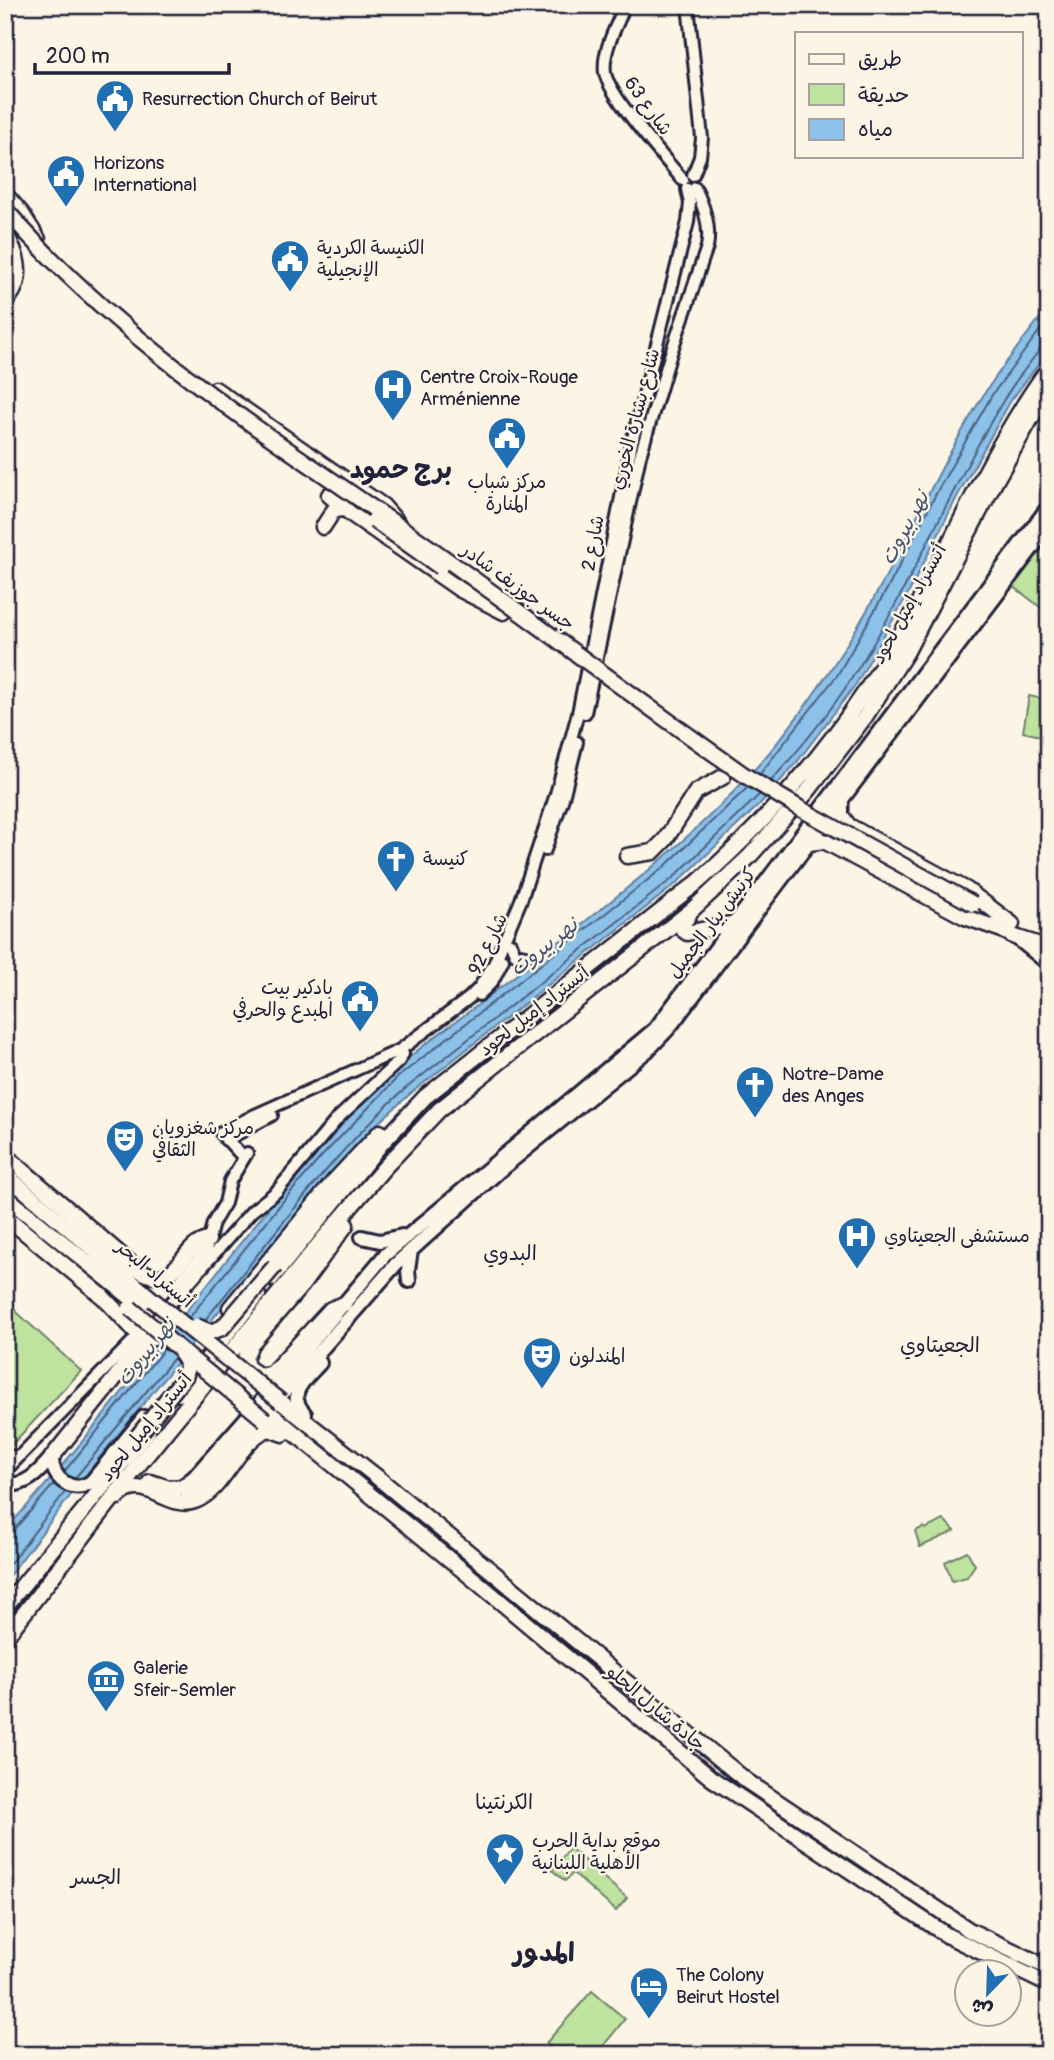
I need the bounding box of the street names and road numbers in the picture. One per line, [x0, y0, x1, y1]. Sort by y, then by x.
street label: شارع 63 [618, 72, 677, 141]
street label: شارع بشارة الخوري [605, 346, 667, 493]
street label: شارع 2 [576, 513, 611, 573]
street label: جسر جوزيف شادر [455, 537, 579, 636]
street label: أتستراد إميل لحود [866, 539, 952, 668]
street label: كرنيش بيار الجميل [662, 863, 762, 983]
street label: شارع 92 [463, 909, 514, 979]
street label: أتستراد إميل لحود [474, 960, 594, 1062]
street label: أتستراد البحر [110, 1233, 199, 1314]
street label: أتستراد إميل لحود [95, 1367, 198, 1486]
street label: جادة شارل الحلو [601, 1659, 710, 1756]

